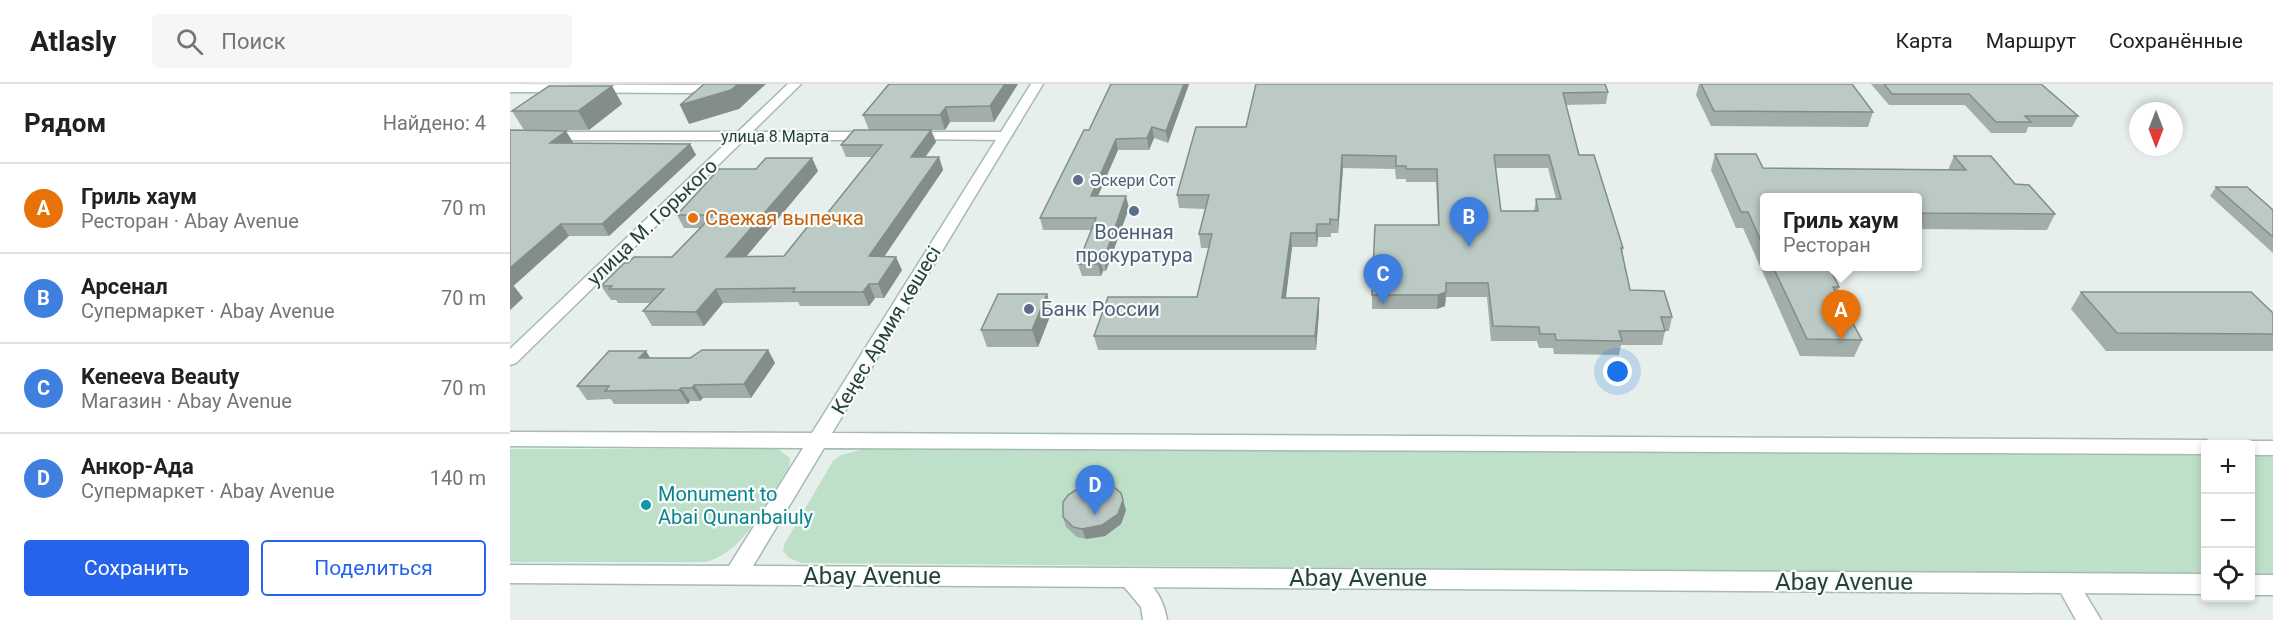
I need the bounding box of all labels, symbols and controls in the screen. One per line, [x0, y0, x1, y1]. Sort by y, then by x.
search box [152, 14, 572, 68]
text: Atlasly [30, 25, 116, 58]
icon: search [173, 25, 206, 58]
text: Поиск [221, 29, 286, 54]
text: Карта [1896, 29, 1953, 53]
text: Маршрут [1986, 29, 2076, 53]
text: Сохранённые [2109, 29, 2243, 53]
north arrow [2129, 102, 2183, 156]
text: Рядом [24, 108, 106, 138]
text: Найдено: 4 [383, 111, 486, 135]
street label: улица 8 Марта [721, 127, 829, 146]
street label: улица М. Горького [582, 154, 722, 290]
place label: Әскери Сот [1090, 171, 1176, 190]
marker: Әскери Сот [1071, 173, 1085, 187]
text: Гриль хаум [81, 184, 197, 209]
popup [1760, 193, 1922, 271]
text: A [37, 196, 50, 220]
text: 70 m [441, 196, 486, 220]
pin: B [1450, 198, 1488, 247]
marker: Военная прокуратура [1127, 204, 1141, 218]
place label: Свежая выпечка [705, 206, 864, 230]
text: Гриль хаум [1783, 208, 1899, 233]
text: Ресторан · Abay Avenue [81, 209, 299, 233]
marker: Свежая выпечка [686, 211, 700, 225]
place label: Военная прокуратура [1075, 220, 1193, 267]
text: Ресторан [1783, 233, 1871, 257]
street label: Кеңес Армия көшесі [826, 241, 946, 419]
pin: C [1364, 254, 1402, 304]
text: Арсенал [81, 274, 168, 299]
text: B [37, 286, 50, 310]
text: 70 m [441, 286, 486, 310]
pin: A [1822, 290, 1860, 340]
place label: Банк России [1041, 297, 1160, 321]
text: Супермаркет · Abay Avenue [81, 299, 335, 323]
marker: Банк России [1022, 302, 1036, 316]
your location [1603, 357, 1632, 386]
text: Keneeva Beauty [81, 364, 239, 389]
text: C [37, 376, 50, 400]
text: 70 m [441, 376, 486, 400]
text: Магазин · Abay Avenue [81, 389, 292, 413]
map controls [2201, 440, 2255, 602]
button: + [2201, 440, 2255, 494]
text: Анкор-Ада [81, 454, 194, 479]
text: D [37, 466, 50, 490]
text: 140 m [430, 466, 486, 490]
pin: D [1076, 466, 1114, 515]
text: Супермаркет · Abay Avenue [81, 479, 335, 503]
place label: Monument to Abai Qunanbaiuly [658, 482, 814, 529]
button: − [2201, 494, 2255, 548]
marker: Monument to Abai Qunanbaiuly [639, 498, 653, 512]
button: Сохранить [24, 540, 249, 596]
button: Поделиться [261, 540, 486, 596]
button: locate [2201, 548, 2255, 602]
street label: Abay Avenue [803, 562, 941, 590]
street label: Abay Avenue [1289, 564, 1427, 592]
street label: Abay Avenue [1775, 568, 1913, 596]

